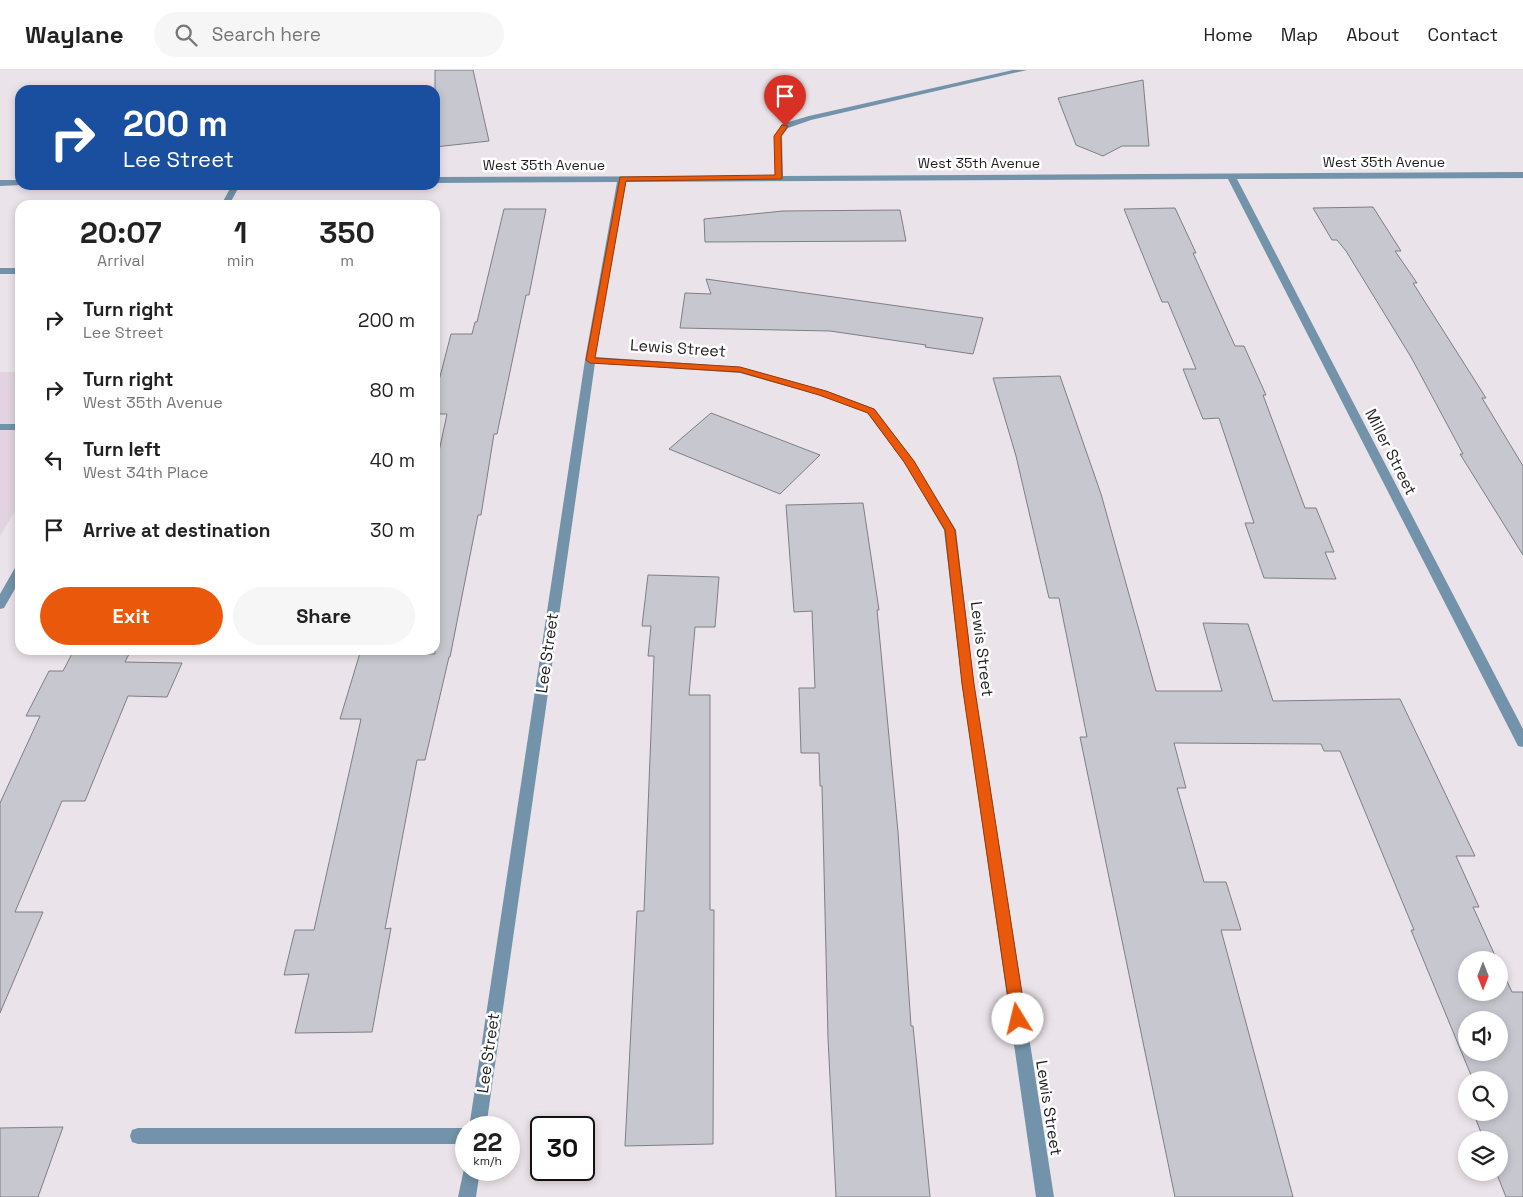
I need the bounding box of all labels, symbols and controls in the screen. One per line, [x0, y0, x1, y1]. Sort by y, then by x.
search box [154, 12, 504, 57]
text: Waylane [25, 19, 124, 50]
icon: search [172, 21, 200, 49]
text: Search here [212, 22, 321, 47]
text: Home [1204, 23, 1253, 46]
text: Map [1281, 23, 1318, 46]
text: About [1346, 23, 1400, 46]
text: Contact [1428, 23, 1498, 46]
pin [764, 75, 806, 126]
icon: arrive [771, 82, 799, 110]
text: 200 m [123, 102, 228, 146]
icon: right [40, 105, 105, 170]
text: Lee Street [123, 145, 234, 173]
street label: West 35th Avenue [1323, 153, 1445, 171]
street label: West 35th Avenue [918, 154, 1040, 172]
street label: West 35th Avenue [483, 156, 605, 174]
text: 20:07 [80, 213, 162, 252]
text: 1 [234, 213, 247, 252]
text: 350 [319, 213, 375, 252]
text: Arrival [97, 250, 145, 271]
text: min [227, 250, 254, 271]
text: m [340, 250, 354, 271]
text: Turn right [83, 297, 173, 322]
icon: right [40, 306, 68, 334]
text: 200 m [358, 308, 415, 333]
text: Lee Street [83, 322, 164, 343]
street label: Lewis Street [629, 334, 727, 362]
text: Turn right [83, 367, 173, 392]
icon: right [40, 376, 68, 404]
text: 80 m [370, 378, 415, 403]
text: West 35th Avenue [83, 392, 223, 413]
street label: Miller Street [1360, 405, 1422, 499]
text: Turn left [83, 437, 161, 462]
icon: left [40, 446, 68, 474]
text: 40 m [370, 448, 415, 473]
text: West 34th Place [83, 462, 208, 483]
icon: arrive [40, 516, 68, 544]
text: Arrive at destination [83, 518, 271, 543]
text: 30 m [370, 518, 415, 543]
button: Exit [40, 587, 223, 645]
button: Share [233, 587, 415, 645]
street label: Lewis Street [966, 600, 998, 698]
street label: Lee Street [531, 612, 563, 694]
north arrow [1458, 951, 1508, 1001]
map controls [1458, 951, 1508, 1181]
position arrow [991, 992, 1043, 1044]
button: sound [1458, 1011, 1508, 1061]
street label: Lee Street [472, 1012, 504, 1094]
street label: Lewis Street [1031, 1059, 1067, 1157]
button: search [1458, 1071, 1508, 1121]
speed limit sign: 30 [530, 1116, 595, 1181]
text: 22 [473, 1126, 502, 1158]
button: layers [1458, 1131, 1508, 1181]
text: km/h [473, 1153, 502, 1169]

